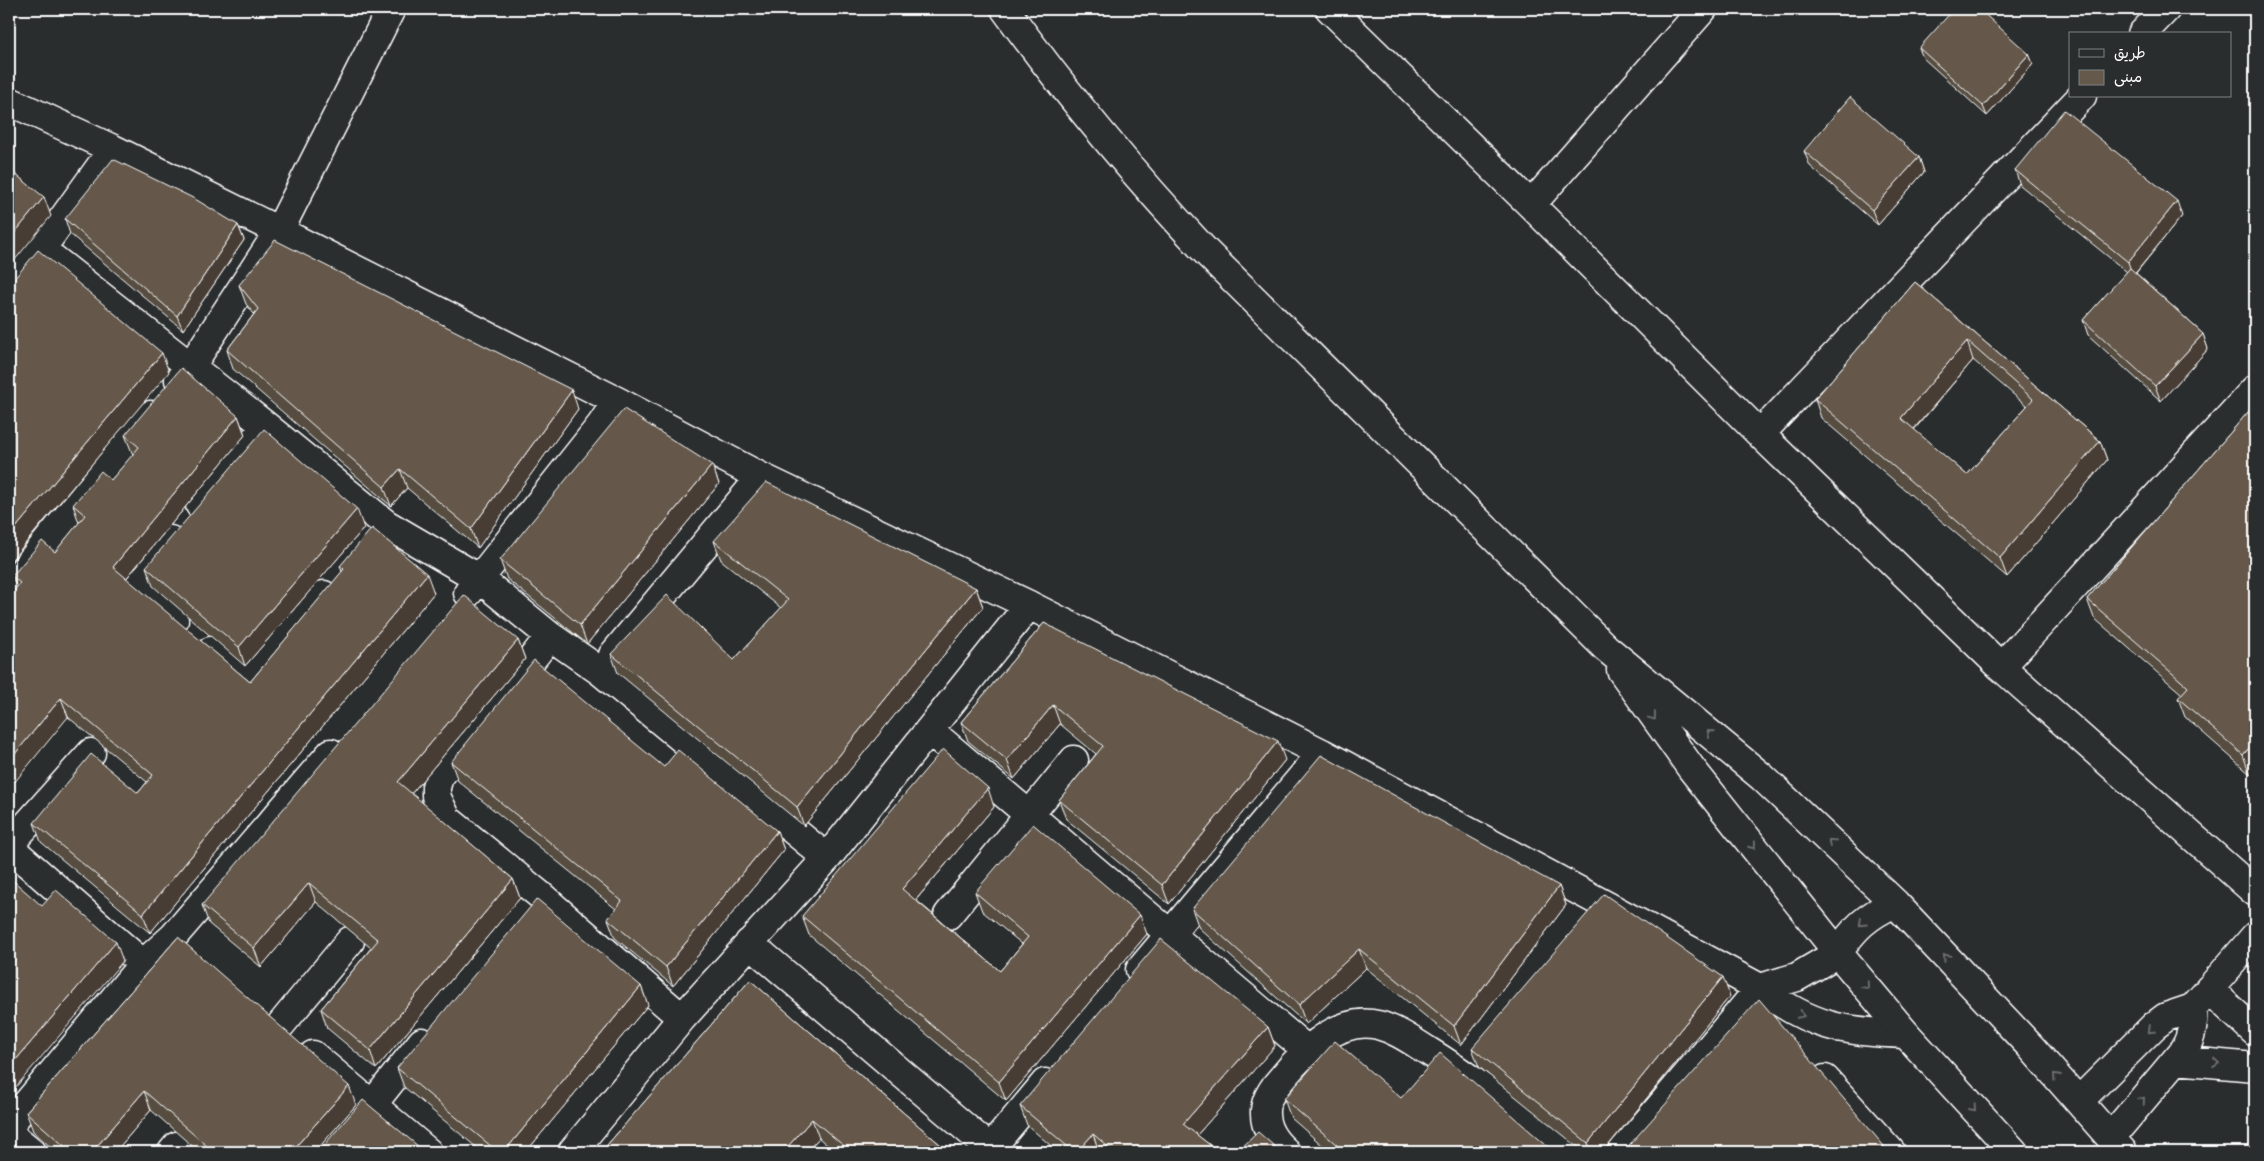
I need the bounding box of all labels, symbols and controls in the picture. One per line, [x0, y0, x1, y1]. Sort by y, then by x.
legend [2069, 32, 2232, 98]
text: طريق [2114, 43, 2146, 65]
text: مبنى [2114, 67, 2142, 89]
one-way arrow [1647, 712, 1657, 721]
one-way arrow [1707, 730, 1716, 739]
one-way arrow [1827, 839, 1836, 848]
one-way arrow [1747, 840, 1755, 849]
one-way arrow [1858, 917, 1867, 926]
one-way arrow [1943, 954, 1952, 963]
one-way arrow [1860, 981, 1869, 990]
one-way arrow [1796, 1009, 1805, 1019]
one-way arrow [2147, 1024, 2156, 1033]
one-way arrow [2212, 1057, 2220, 1068]
one-way arrow [2053, 1072, 2062, 1081]
one-way arrow [2136, 1097, 2145, 1106]
one-way arrow [1967, 1102, 1976, 1111]

